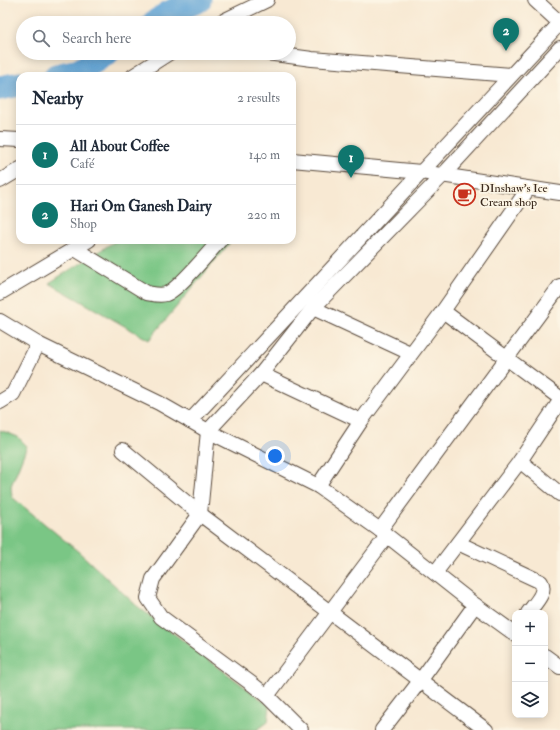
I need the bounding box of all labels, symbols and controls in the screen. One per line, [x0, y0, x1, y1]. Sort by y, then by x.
search box [16, 16, 296, 60]
pin: 2 [493, 18, 519, 51]
icon: search [30, 27, 52, 49]
text: Search here [62, 29, 131, 48]
text: Nearby [32, 88, 83, 109]
text: 2 results [237, 90, 280, 106]
text: All About Coffee [70, 137, 170, 156]
pin: 1 [338, 145, 364, 178]
text: 1 [43, 147, 47, 163]
text: 140 m [249, 147, 280, 163]
text: Café [70, 156, 94, 172]
place label: DInshaw's Ice Cream shop [480, 181, 548, 210]
cafe icon: DInshaw's Ice Cream shop [452, 182, 478, 208]
text: Hari Om Ganesh Dairy [70, 197, 212, 216]
text: 2 [42, 207, 48, 223]
text: 220 m [247, 207, 280, 223]
text: Shop [70, 216, 97, 232]
your location [265, 446, 285, 466]
map controls [512, 610, 548, 718]
button: + [512, 610, 548, 646]
button: − [512, 646, 548, 682]
button: layers [512, 682, 548, 718]

